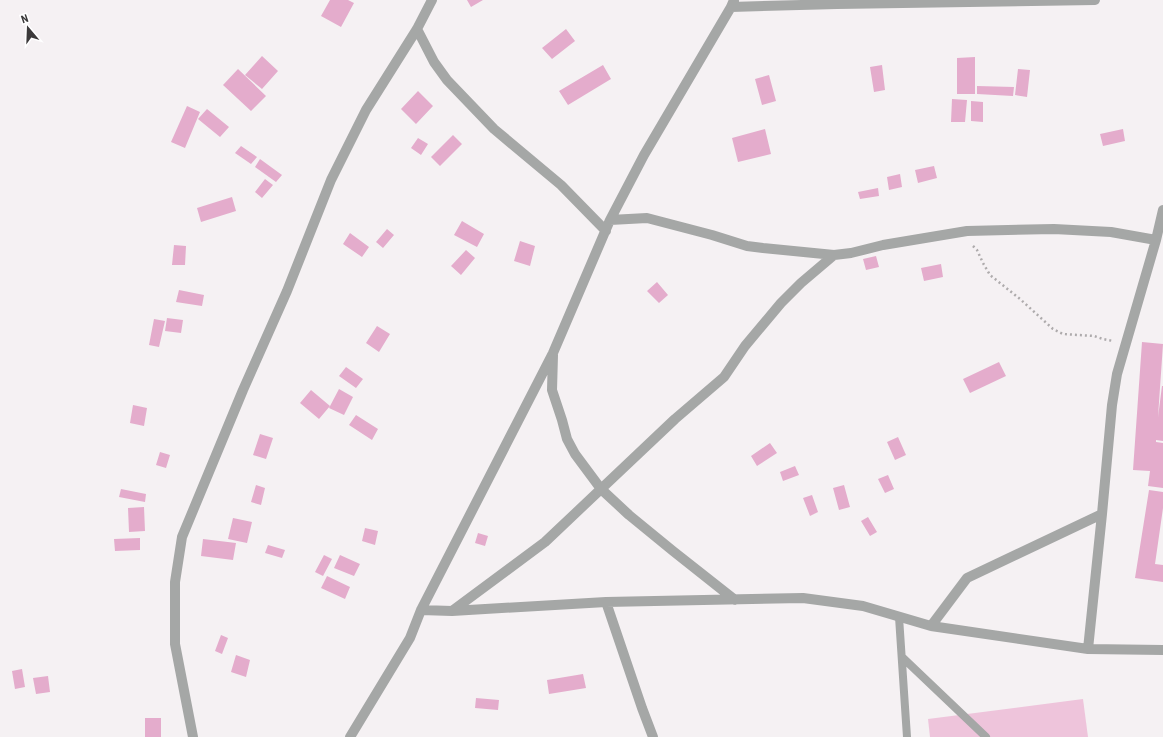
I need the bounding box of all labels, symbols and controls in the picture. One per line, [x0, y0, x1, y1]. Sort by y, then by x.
north arrow [8, 8, 48, 48]
text: N [20, 12, 30, 26]

